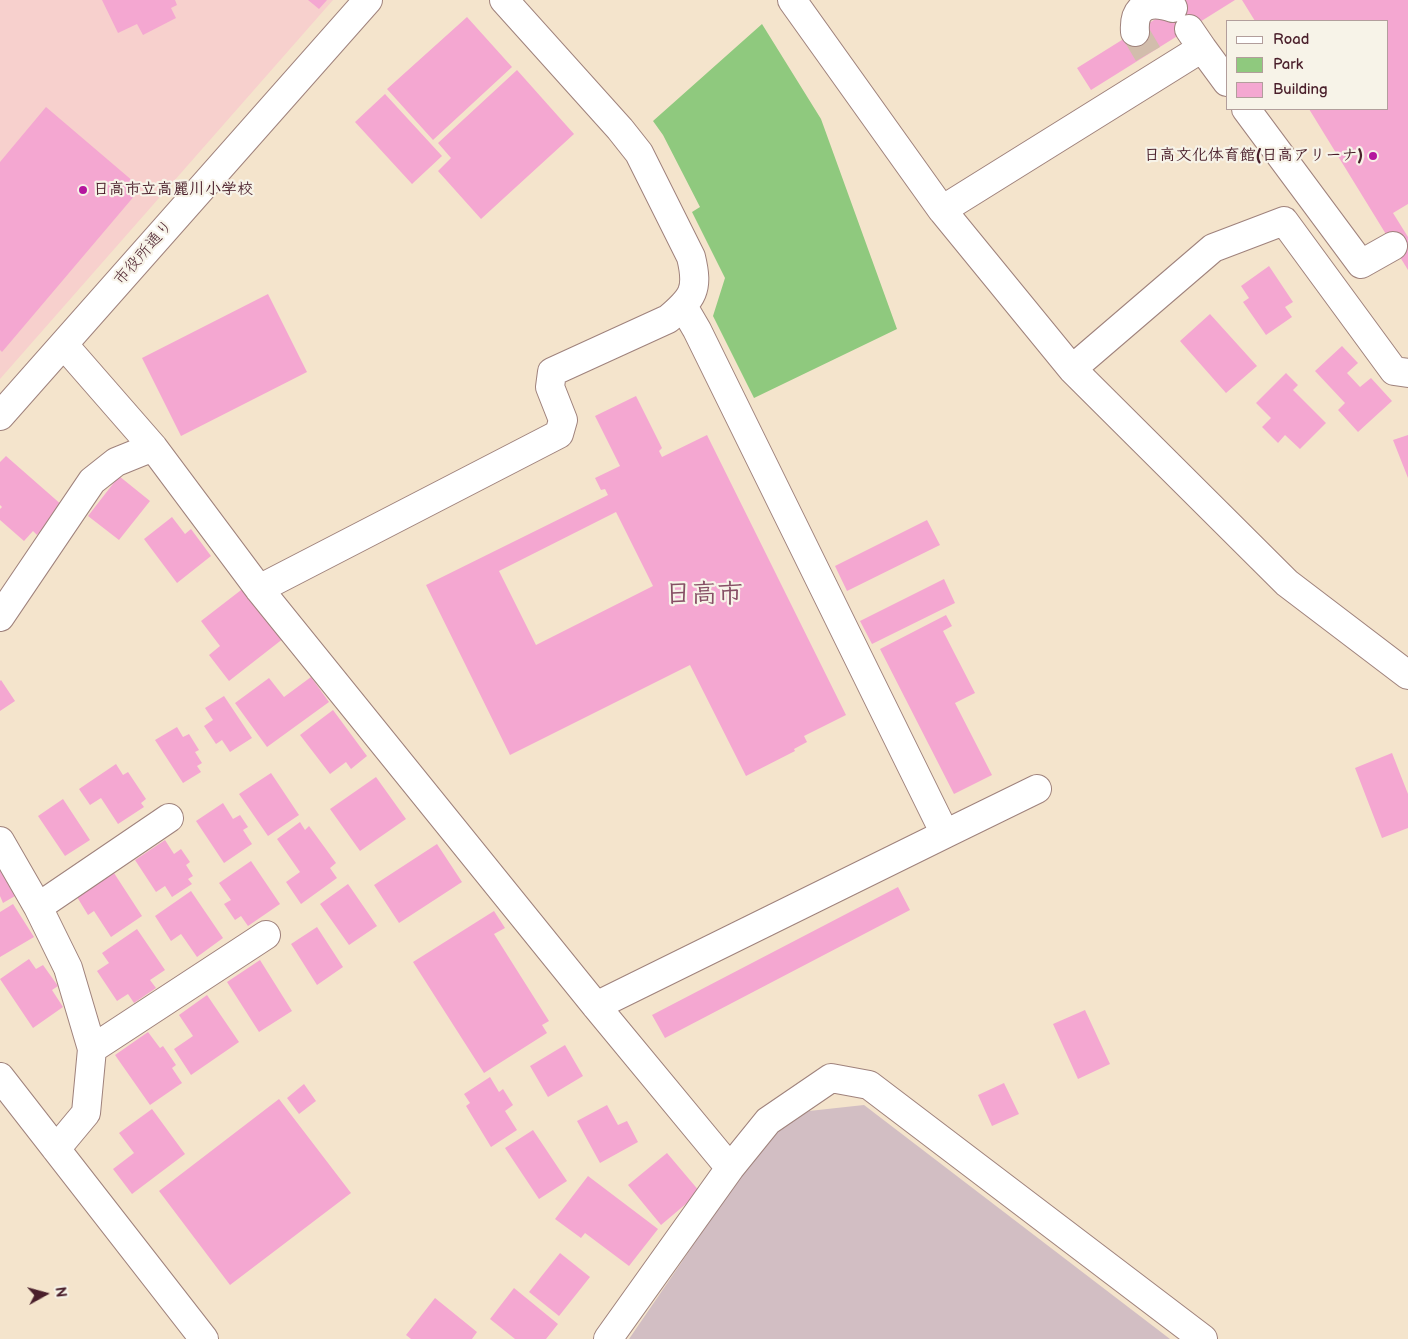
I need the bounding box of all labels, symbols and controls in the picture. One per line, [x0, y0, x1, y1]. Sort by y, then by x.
legend [1226, 20, 1388, 110]
text: Road [1273, 30, 1309, 49]
text: Park [1273, 55, 1303, 74]
text: Building [1273, 80, 1328, 99]
place label: 日高文化体育館(日高アリーナ) [1144, 146, 1363, 166]
marker: 日高文化体育館(日高アリーナ) [1367, 150, 1379, 162]
place label: 日高市立高麗川小学校 [93, 180, 253, 200]
marker: 日高市立高麗川小学校 [77, 184, 89, 196]
street label: 市役所通り [111, 217, 177, 289]
district label: 日高市 [665, 579, 743, 611]
north arrow [20, 1269, 70, 1319]
text: N [51, 1286, 69, 1298]

